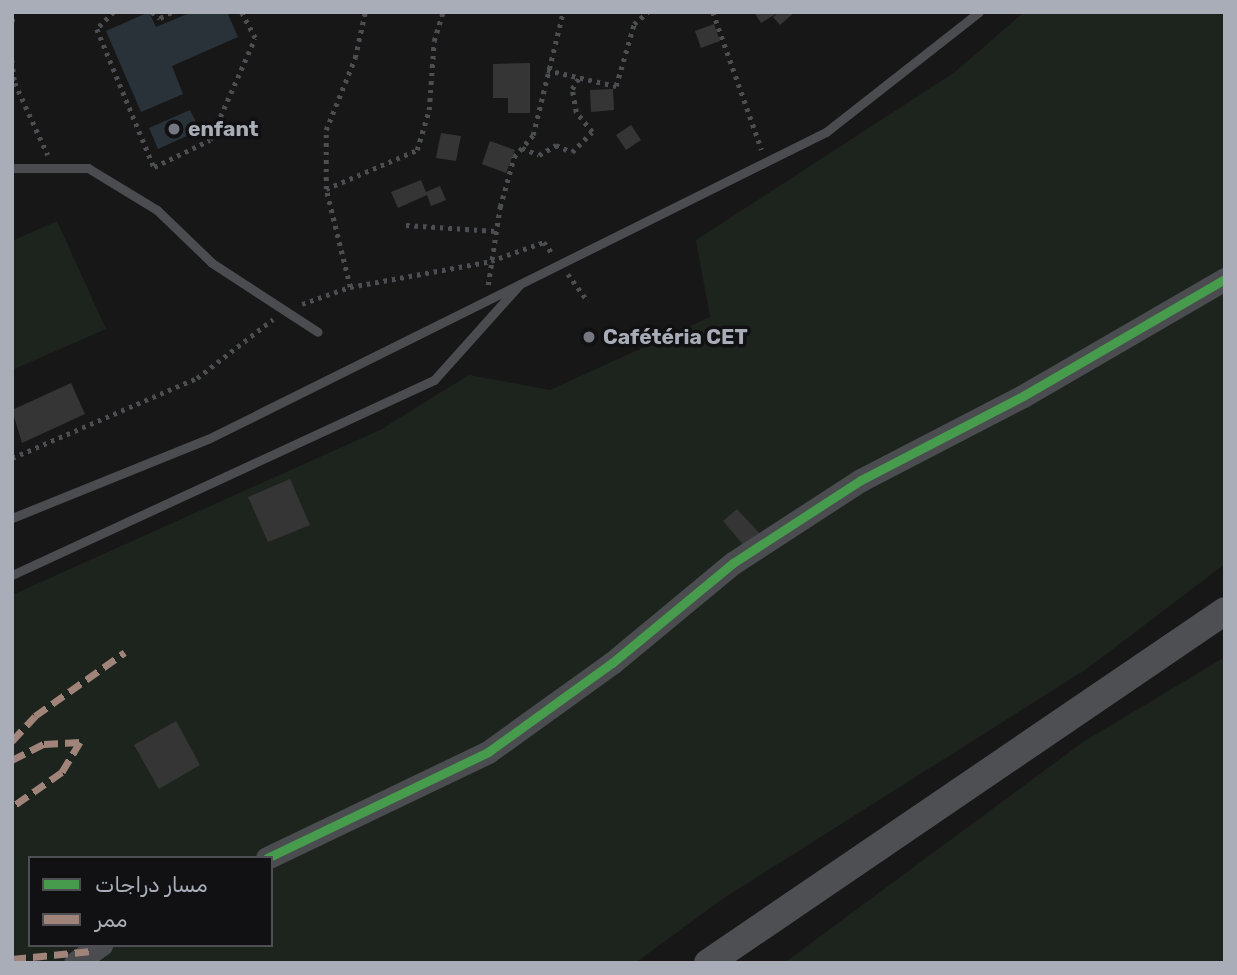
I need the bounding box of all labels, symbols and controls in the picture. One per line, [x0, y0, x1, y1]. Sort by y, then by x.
place label: enfant [188, 116, 259, 142]
marker: enfant [166, 121, 182, 137]
place label: Cafétéria CET [603, 324, 748, 350]
marker: Cafétéria CET [581, 329, 597, 345]
legend [28, 856, 273, 947]
text: مسار دراجات [95, 872, 208, 897]
text: ممر [95, 907, 127, 932]

